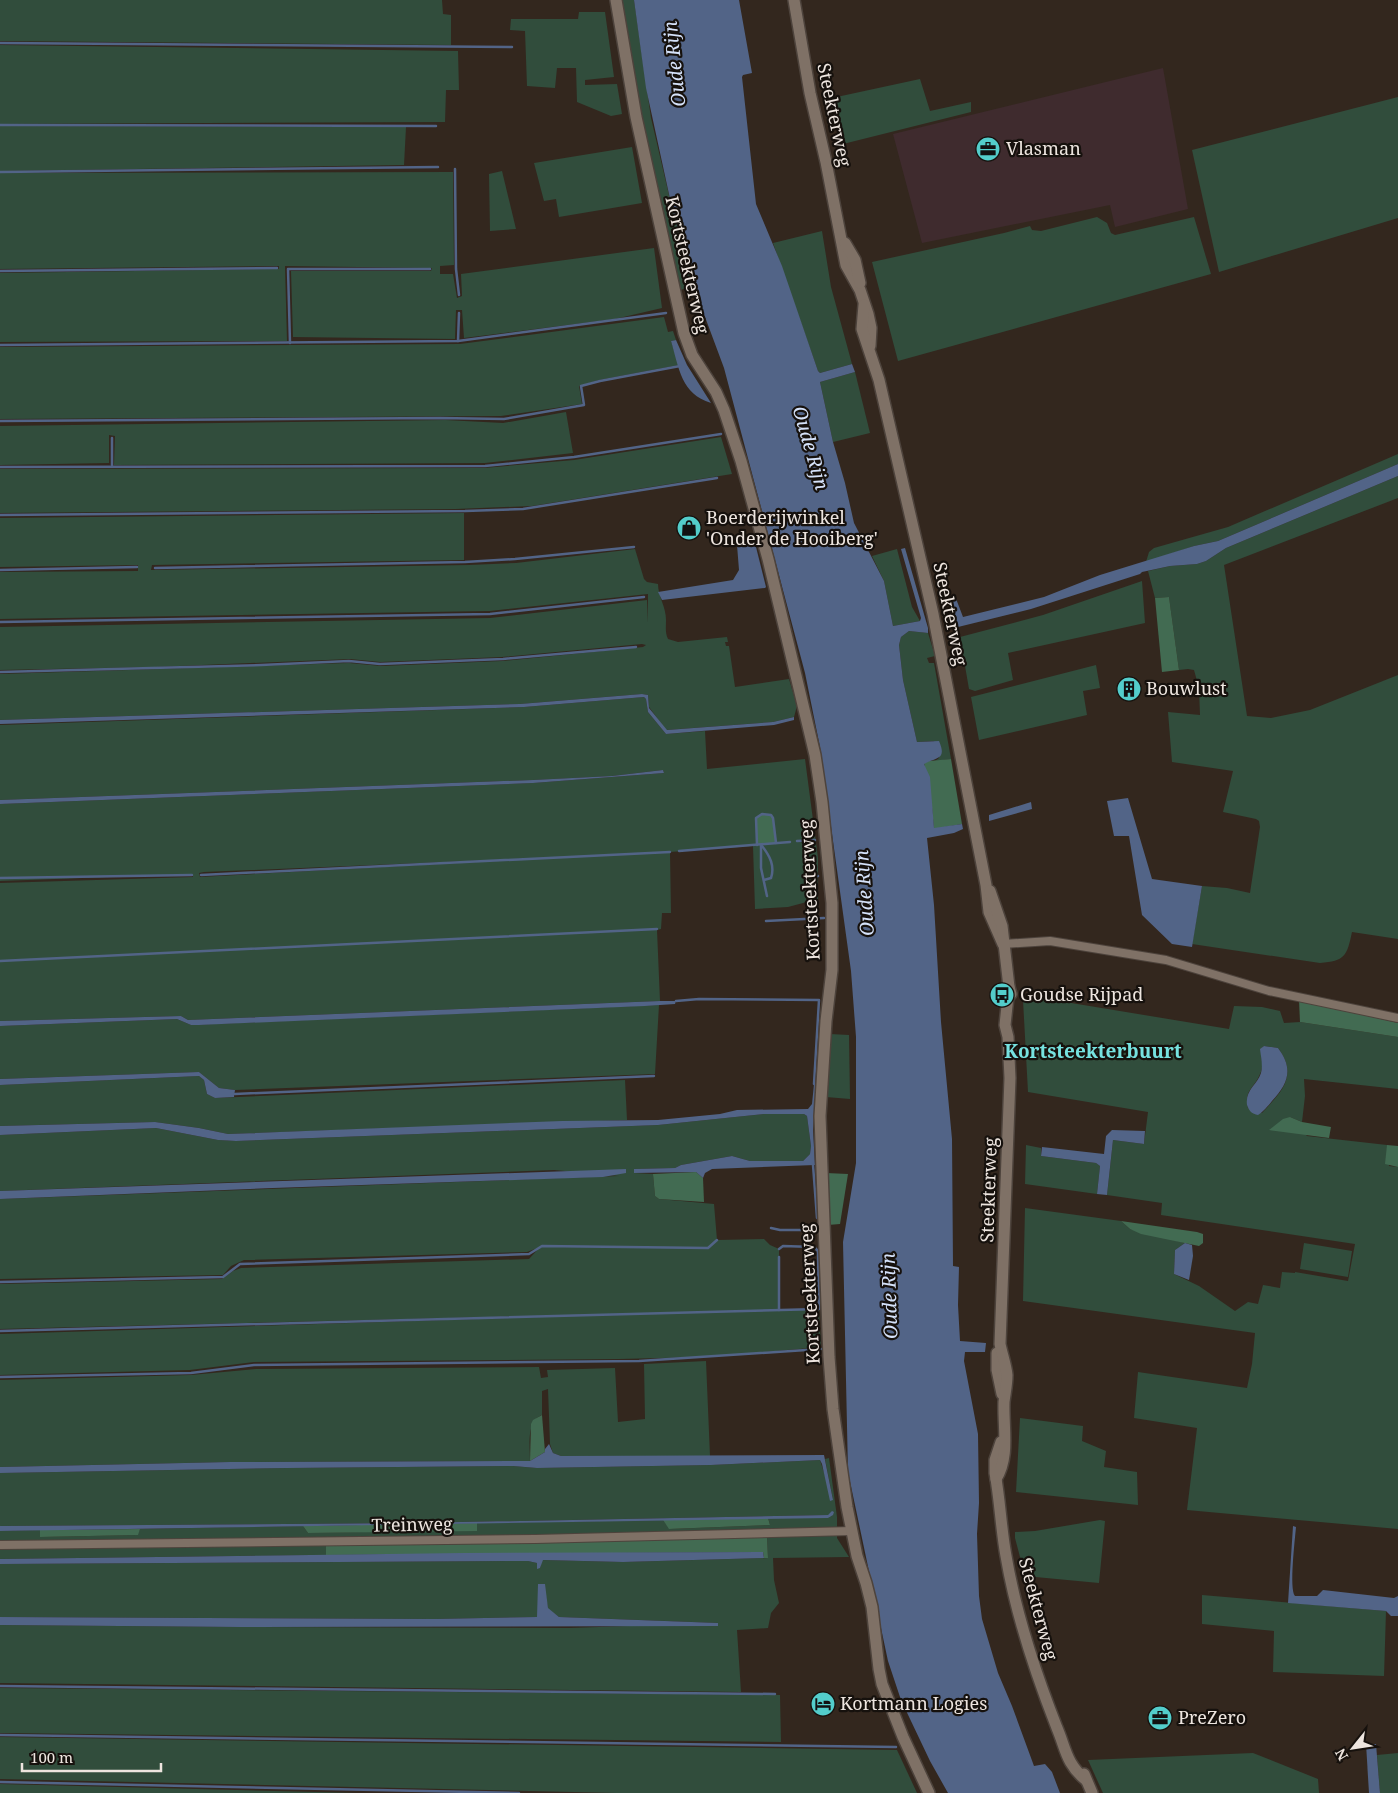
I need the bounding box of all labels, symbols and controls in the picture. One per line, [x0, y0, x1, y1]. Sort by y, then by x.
water label: Oude Rijn [657, 19, 691, 108]
street label: Steekterweg [812, 61, 858, 169]
office icon: Vlasman [975, 136, 1001, 162]
place label: Vlasman [1006, 136, 1081, 160]
street label: Kortsteekterweg [660, 193, 716, 336]
water label: Oude Rijn [787, 403, 836, 494]
place label: Boerderijwinkel 'Onder de Hooiberg' [706, 505, 878, 550]
shop icon: Boerderijwinkel 'Onder de Hooiberg' [676, 515, 702, 541]
street label: Steekterweg [928, 560, 974, 668]
building icon: Bouwlust [1116, 676, 1142, 702]
place label: Bouwlust [1146, 676, 1227, 700]
street label: Kortsteekterweg [793, 819, 825, 961]
water label: Oude Rijn [848, 849, 880, 937]
bus stop icon: Goudse Rijpad [989, 982, 1015, 1008]
place label: Goudse Rijpad [1020, 982, 1143, 1006]
district label: Kortsteekterbuurt [1004, 1038, 1182, 1064]
street label: Steekterweg [974, 1137, 1002, 1243]
street label: Kortsteekterweg [793, 1223, 825, 1365]
water label: Oude Rijn [874, 1252, 903, 1339]
street label: Treinweg [371, 1511, 453, 1537]
street label: Steekterweg [1014, 1555, 1064, 1663]
hotel icon: Kortmann Logies [810, 1691, 836, 1717]
place label: Kortmann Logies [840, 1691, 987, 1715]
office icon: PreZero [1147, 1705, 1173, 1731]
place label: PreZero [1178, 1705, 1246, 1729]
north arrow [1328, 1723, 1378, 1773]
scale bar [22, 1740, 161, 1772]
text: N [1330, 1745, 1352, 1764]
text: 100 m [30, 1747, 73, 1767]

